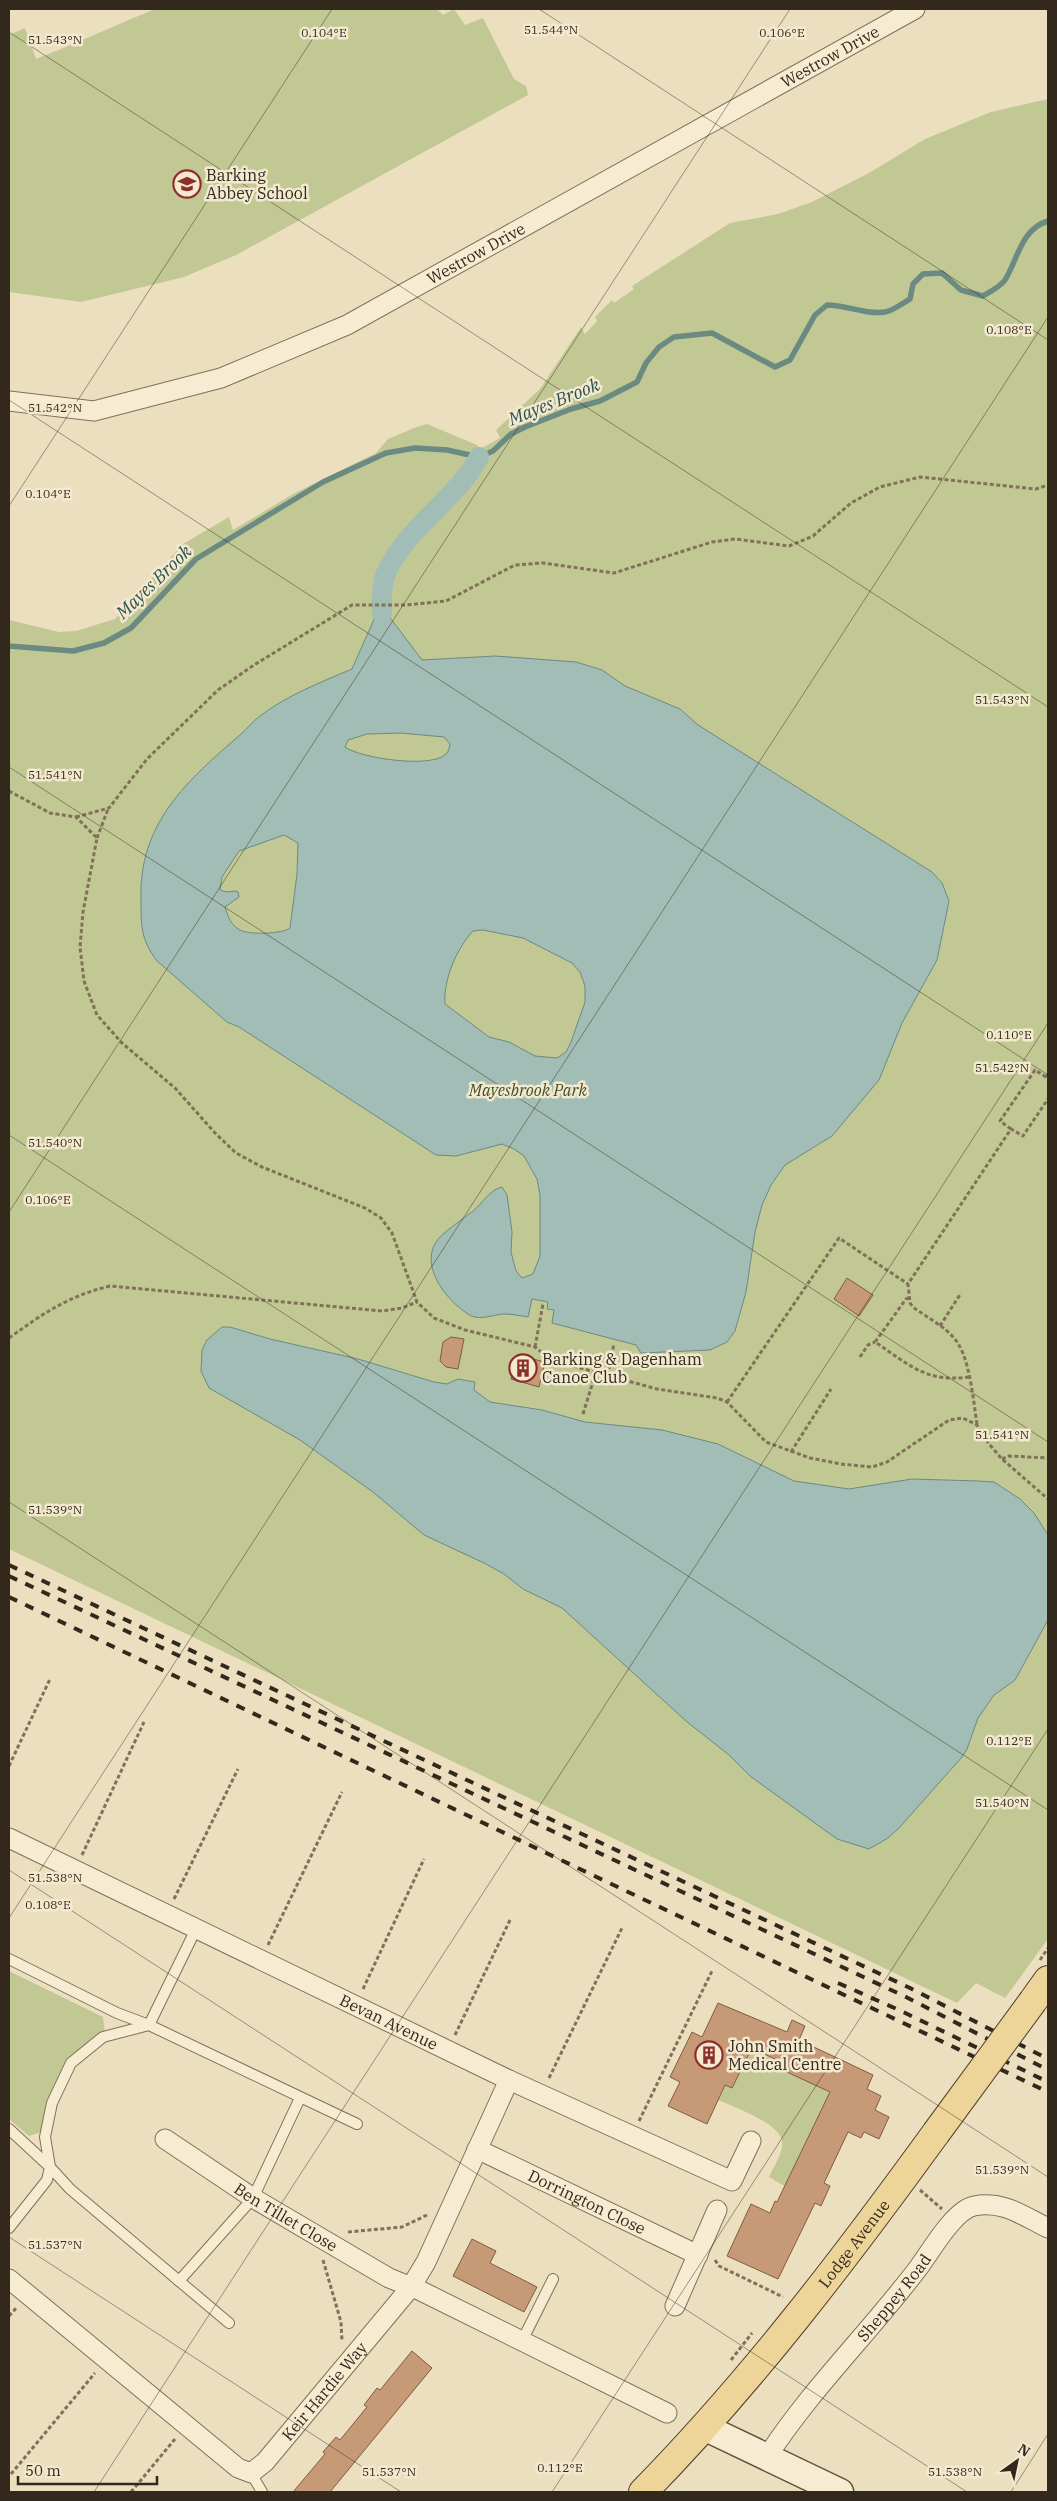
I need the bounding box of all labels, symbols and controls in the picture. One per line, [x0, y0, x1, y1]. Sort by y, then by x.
street label: Westrow Drive [777, 21, 882, 92]
text: 51.544°N [524, 22, 578, 37]
text: 0.104°E [301, 25, 347, 40]
text: 0.106°E [759, 25, 805, 40]
text: 51.543°N [28, 32, 82, 47]
place label: Barking Abbey School [206, 165, 308, 203]
school or university icon: Barking Abbey School [172, 169, 202, 199]
street label: Westrow Drive [423, 218, 529, 289]
text: 0.108°E [986, 322, 1032, 337]
water label: Mayes Brook [504, 373, 603, 431]
text: 51.542°N [28, 400, 82, 415]
text: 0.104°E [25, 486, 71, 501]
water label: Mayes Brook [110, 539, 197, 624]
text: 51.543°N [975, 692, 1029, 707]
text: 51.541°N [28, 767, 82, 782]
text: 0.110°E [986, 1027, 1032, 1042]
text: 51.542°N [975, 1060, 1029, 1075]
park label: Mayesbrook Park [468, 1080, 587, 1100]
text: 51.540°N [28, 1135, 82, 1150]
text: 0.106°E [25, 1192, 71, 1207]
place label: Barking & Dagenham Canoe Club [542, 1349, 702, 1387]
building icon: Barking & Dagenham Canoe Club [508, 1353, 538, 1383]
text: 51.541°N [975, 1427, 1029, 1442]
text: 51.539°N [28, 1502, 82, 1517]
text: 0.112°E [986, 1733, 1032, 1748]
text: 51.540°N [975, 1795, 1029, 1810]
text: 51.538°N [28, 1870, 82, 1885]
text: 0.108°E [25, 1897, 71, 1912]
street label: Bevan Avenue [337, 1990, 441, 2054]
place label: John Smith Medical Centre [728, 2036, 841, 2074]
building icon: John Smith Medical Centre [694, 2040, 724, 2070]
text: 51.539°N [975, 2162, 1029, 2177]
street label: Dorrington Close [525, 2165, 649, 2238]
street label: Ben Tillet Close [230, 2178, 341, 2256]
street label: Lodge Avenue [814, 2195, 894, 2292]
text: 51.537°N [28, 2237, 82, 2252]
street label: Sheppey Road [853, 2250, 935, 2345]
street label: Keir Hardie Way [277, 2337, 371, 2445]
north arrow [992, 2436, 1042, 2486]
text: N [1015, 2440, 1034, 2461]
scale bar [18, 2454, 156, 2486]
text: 0.112°E [537, 2460, 583, 2475]
text: 50 m [25, 2461, 61, 2480]
text: 51.537°N [362, 2464, 416, 2479]
text: 51.538°N [928, 2464, 982, 2479]

